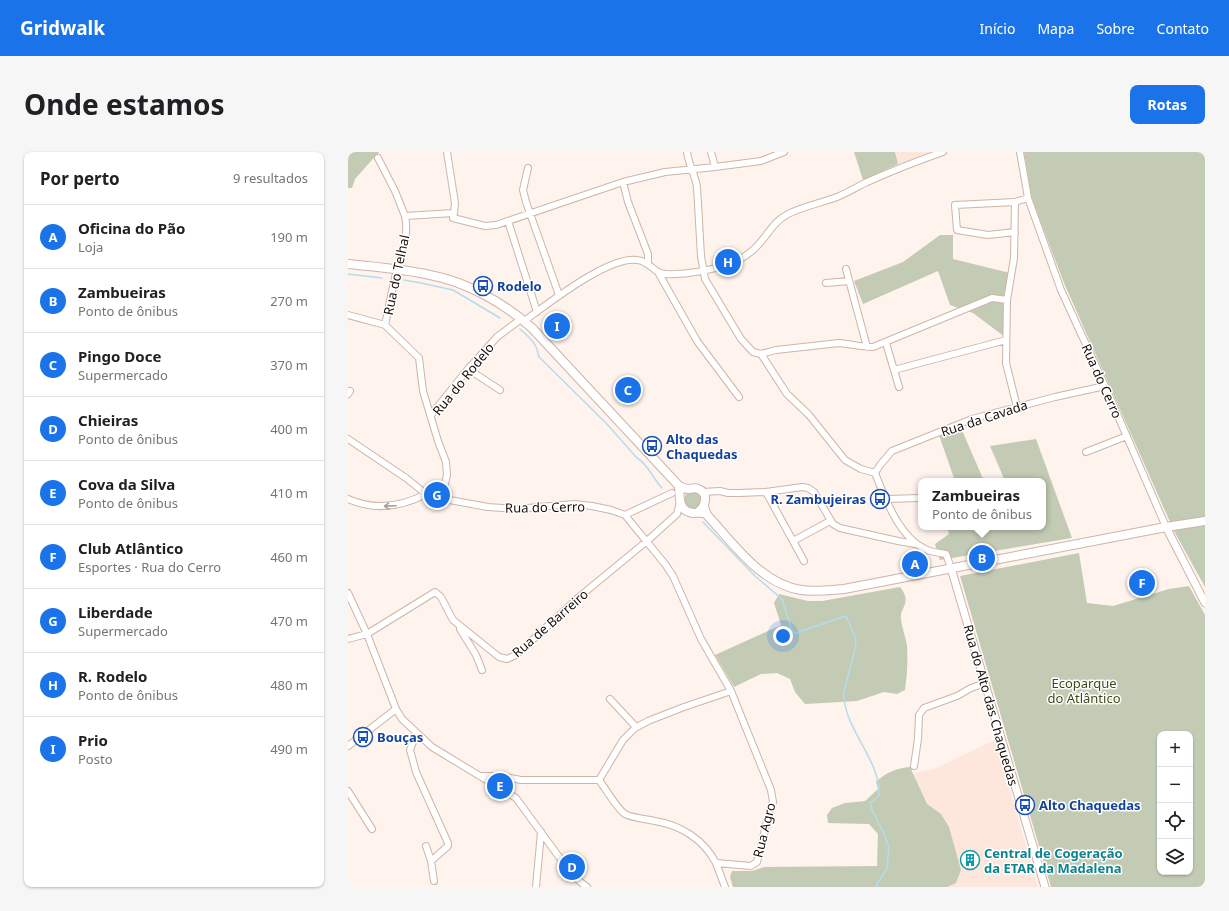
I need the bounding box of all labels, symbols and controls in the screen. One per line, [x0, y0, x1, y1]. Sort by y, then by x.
text: Gridwalk [20, 15, 105, 41]
text: Início [980, 19, 1015, 38]
text: Mapa [1037, 19, 1074, 38]
text: Sobre [1096, 19, 1135, 38]
text: Contato [1157, 19, 1209, 38]
text: Onde estamos [24, 85, 225, 123]
button: Rotas [1130, 85, 1205, 124]
text: Por perto [40, 167, 120, 190]
text: 9 resultados [233, 169, 308, 187]
text: Oficina do Pão [78, 218, 185, 238]
text: A [49, 228, 58, 246]
text: 190 m [270, 228, 308, 246]
street label: Rua do Telhal [379, 233, 413, 317]
text: Loja [78, 238, 103, 256]
pin: H [715, 247, 741, 277]
bus stop icon: Rodelo [472, 275, 494, 297]
place label: Rodelo [497, 277, 542, 295]
text: Zambueiras [78, 282, 166, 302]
text: B [49, 292, 57, 310]
text: 270 m [270, 292, 308, 310]
text: Ponto de ônibus [78, 302, 178, 320]
pin: I [544, 311, 570, 341]
street label: Rua do Rodelo [428, 339, 498, 419]
street label: Rua do Cerro [1078, 341, 1127, 421]
text: Pingo Doce [78, 346, 161, 366]
text: C [49, 356, 57, 374]
text: 370 m [270, 356, 308, 374]
text: Supermercado [78, 366, 168, 384]
pin: C [615, 375, 641, 405]
street label: Rua da Cavada [938, 396, 1030, 440]
text: Chieiras [78, 410, 138, 430]
text: D [48, 420, 58, 438]
text: 400 m [270, 420, 308, 438]
text: Ponto de ônibus [78, 430, 178, 448]
place label: Alto das Chaquedas [666, 430, 738, 463]
bus stop icon: Alto das Chaquedas [641, 435, 663, 457]
text: Cova da Silva [78, 474, 175, 494]
popup [918, 478, 1046, 530]
pin: G [424, 480, 450, 510]
text: E [49, 484, 57, 502]
text: 410 m [270, 484, 308, 502]
text: Zambueiras [932, 485, 1020, 505]
bus stop icon: R. Zambujeiras [869, 488, 891, 510]
place label: R. Zambujeiras [770, 490, 866, 508]
text: Ponto de ônibus [78, 494, 178, 512]
street label: Rua do Cerro [505, 497, 585, 517]
one-way arrow [384, 502, 397, 509]
text: Ponto de ônibus [932, 505, 1032, 523]
text: Club Atlântico [78, 538, 183, 558]
pin: B [969, 543, 995, 573]
text: F [49, 548, 57, 566]
text: 460 m [270, 548, 308, 566]
pin: A [902, 549, 928, 579]
text: Esportes · Rua do Cerro [78, 558, 221, 576]
pin: F [1129, 568, 1155, 598]
street label: Rua de Barreiro [508, 585, 592, 661]
text: Liberdade [78, 602, 153, 622]
text: G [48, 612, 58, 630]
text: 470 m [270, 612, 308, 630]
text: Supermercado [78, 622, 168, 640]
street label: Rua do Alto das Chaquedas [959, 622, 1023, 788]
your location [773, 626, 793, 646]
text: R. Rodelo [78, 666, 147, 686]
park label: Ecoparque do Atlântico [1047, 674, 1121, 707]
text: H [48, 676, 58, 694]
text: 480 m [270, 676, 308, 694]
text: Ponto de ônibus [78, 686, 178, 704]
bus stop icon: Bouças [352, 726, 374, 748]
place label: Bouças [377, 728, 423, 746]
text: Prio [78, 730, 108, 750]
map controls [1157, 731, 1193, 875]
button: + [1157, 731, 1193, 767]
text: I [50, 740, 56, 758]
text: 490 m [270, 740, 308, 758]
text: Posto [78, 750, 113, 768]
button: − [1157, 767, 1193, 803]
pin: E [487, 771, 513, 801]
bus stop icon: Alto Chaquedas [1014, 794, 1036, 816]
place label: Alto Chaquedas [1039, 796, 1141, 814]
street label: Rua Agro [748, 800, 780, 859]
button: locate [1157, 803, 1193, 839]
button: layers [1157, 839, 1193, 875]
place label: Central de Cogeração da ETAR da Madalena [984, 844, 1123, 877]
building icon: Central de Cogeração da ETAR da Madalena [959, 849, 981, 871]
pin: D [559, 852, 585, 882]

